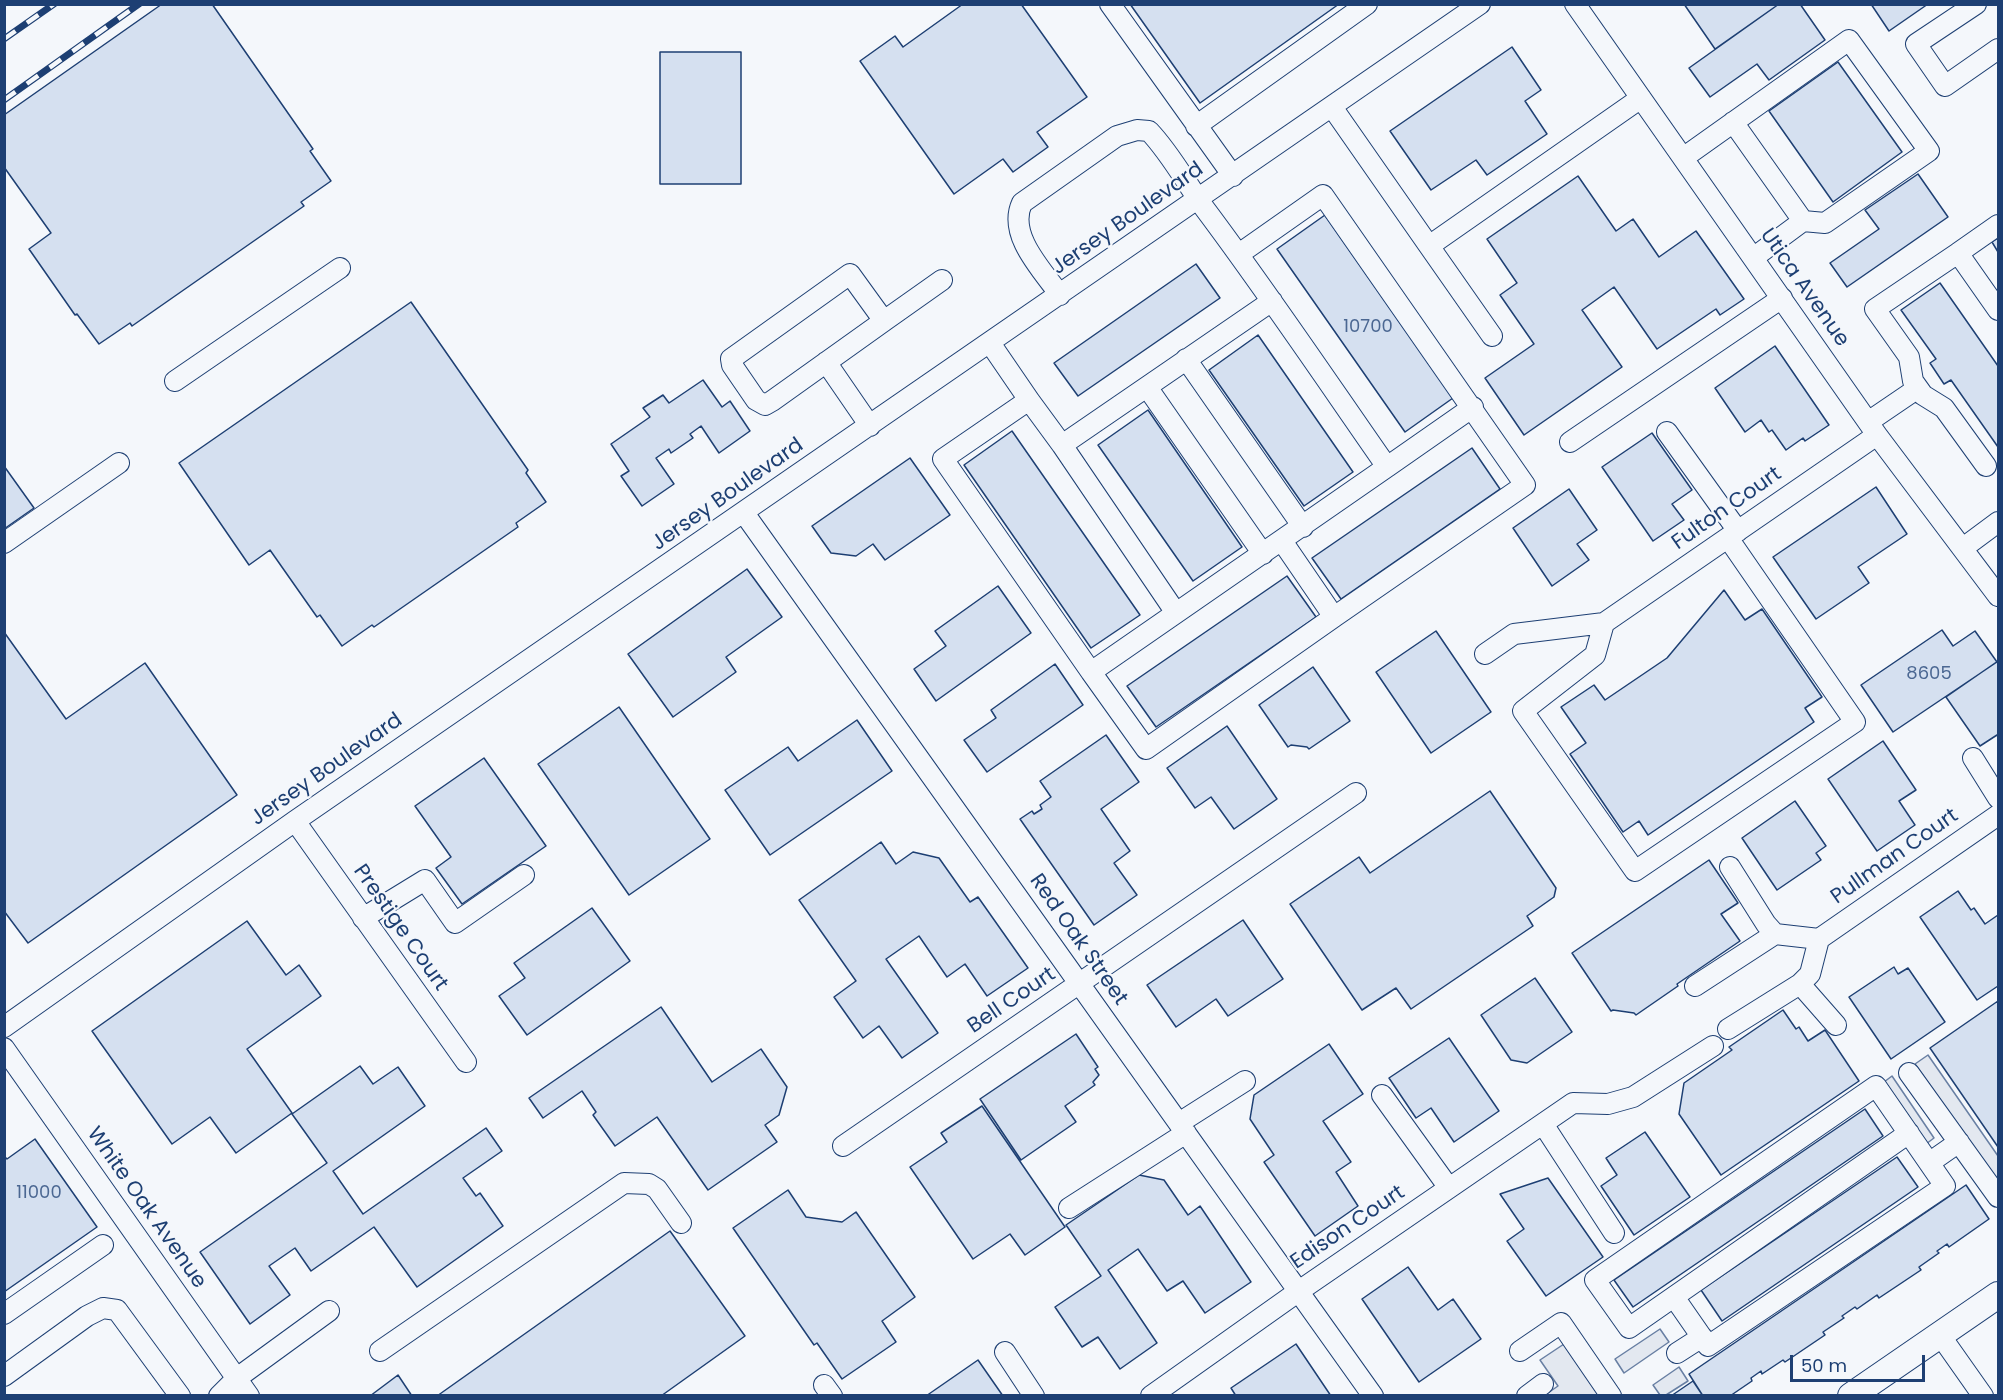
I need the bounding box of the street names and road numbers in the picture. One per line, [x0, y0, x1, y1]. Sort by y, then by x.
street label: Jersey Boulevard [1047, 157, 1209, 281]
street label: Utica Avenue [1754, 224, 1854, 352]
street label: Jersey Boulevard [647, 433, 809, 557]
street label: Fulton Court [1667, 462, 1787, 556]
street label: Jersey Boulevard [246, 708, 408, 832]
street label: Pullman Court [1827, 804, 1963, 910]
street label: Prestige Court [347, 860, 453, 996]
street label: Red Oak Street [1023, 870, 1133, 1010]
street label: Bell Court [963, 962, 1061, 1040]
street label: White Oak Avenue [81, 1122, 211, 1294]
street label: Edison Court [1286, 1181, 1410, 1275]

